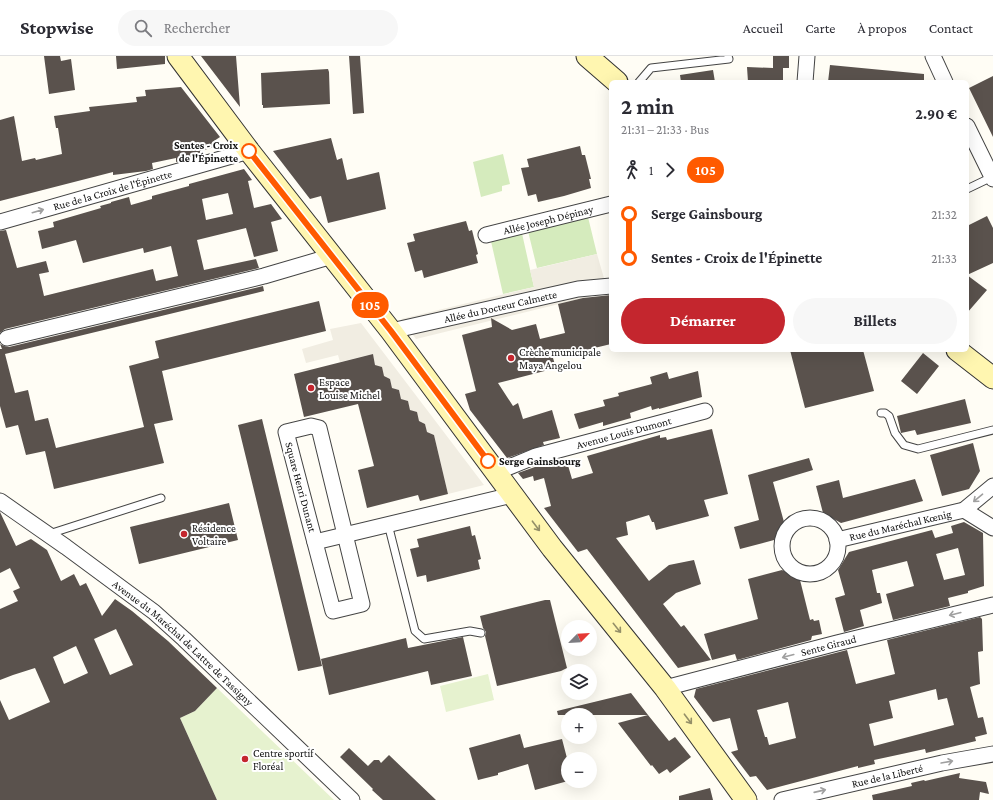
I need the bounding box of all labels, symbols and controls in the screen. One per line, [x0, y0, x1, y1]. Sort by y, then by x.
search box [118, 10, 398, 46]
text: Stopwise [20, 17, 94, 38]
icon: search [132, 17, 154, 39]
text: Rechercher [164, 20, 230, 36]
text: Accueil [743, 20, 783, 36]
text: Carte [805, 20, 836, 36]
text: À propos [858, 20, 907, 36]
text: Contact [929, 20, 973, 36]
text: 2 min [621, 94, 674, 119]
text: 2.90 € [915, 106, 957, 122]
text: 21:31 – 21:33 · Bus [621, 122, 709, 137]
place label: Sentes - Croix de l'Épinette [174, 139, 238, 164]
marker: Sentes - Croix de l'Épinette [241, 143, 257, 159]
icon: walk [621, 159, 643, 181]
icon: forward [659, 159, 681, 181]
text: 105 [695, 162, 716, 178]
text: 1 [649, 163, 653, 178]
street label: Rue de la Croix de l'Épinette [52, 167, 173, 213]
street label: Allée Joseph Dépinay [502, 202, 596, 237]
text: Serge Gainsbourg [651, 206, 762, 222]
one-way arrow [31, 207, 44, 214]
text: 21:32 [931, 207, 957, 222]
text: Sentes - Croix de l'Épinette [651, 250, 822, 266]
text: 21:33 [931, 251, 957, 266]
street label: Allée du Docteur Calmette [443, 288, 558, 325]
line badge: 105 [347, 292, 393, 318]
text: 105 [360, 297, 380, 313]
button: Démarrer [621, 298, 785, 344]
button: Billets [793, 298, 957, 344]
place label: Crèche municipale Maya Angelou [519, 346, 601, 372]
marker: Crèche municipale Maya Angelou [506, 353, 516, 363]
place label: Espace Louise Michel [319, 376, 380, 401]
marker: Espace Louise Michel [306, 383, 316, 393]
street label: Avenue Louis Dumont [575, 414, 673, 451]
street label: Square Henri Dunant [282, 441, 319, 534]
marker: Serge Gainsbourg [480, 453, 496, 469]
place label: Serge Gainsbourg [499, 455, 581, 467]
one-way arrow [974, 493, 984, 502]
street label: Rue du Maréchal Kœnig [848, 507, 953, 543]
one-way arrow [531, 520, 540, 531]
place label: Résidence Voltaire [192, 522, 236, 547]
marker: Résidence Voltaire [179, 529, 189, 539]
street label: Avenue du Maréchal de Lattre de Tassigny [110, 578, 257, 710]
one-way arrow [949, 611, 962, 619]
north arrow [561, 620, 597, 656]
map controls [561, 620, 597, 788]
one-way arrow [612, 622, 621, 633]
street label: Sente Giraud [800, 632, 858, 658]
one-way arrow [782, 652, 795, 660]
button: layers [561, 664, 597, 700]
button: + [561, 708, 597, 744]
one-way arrow [684, 714, 693, 725]
place label: Centre sportif Floréal [253, 747, 314, 772]
button: − [561, 752, 597, 788]
marker: Centre sportif Floréal [240, 754, 250, 764]
one-way arrow [940, 758, 953, 766]
street label: Rue de la Liberté [850, 762, 924, 790]
one-way arrow [813, 787, 826, 795]

